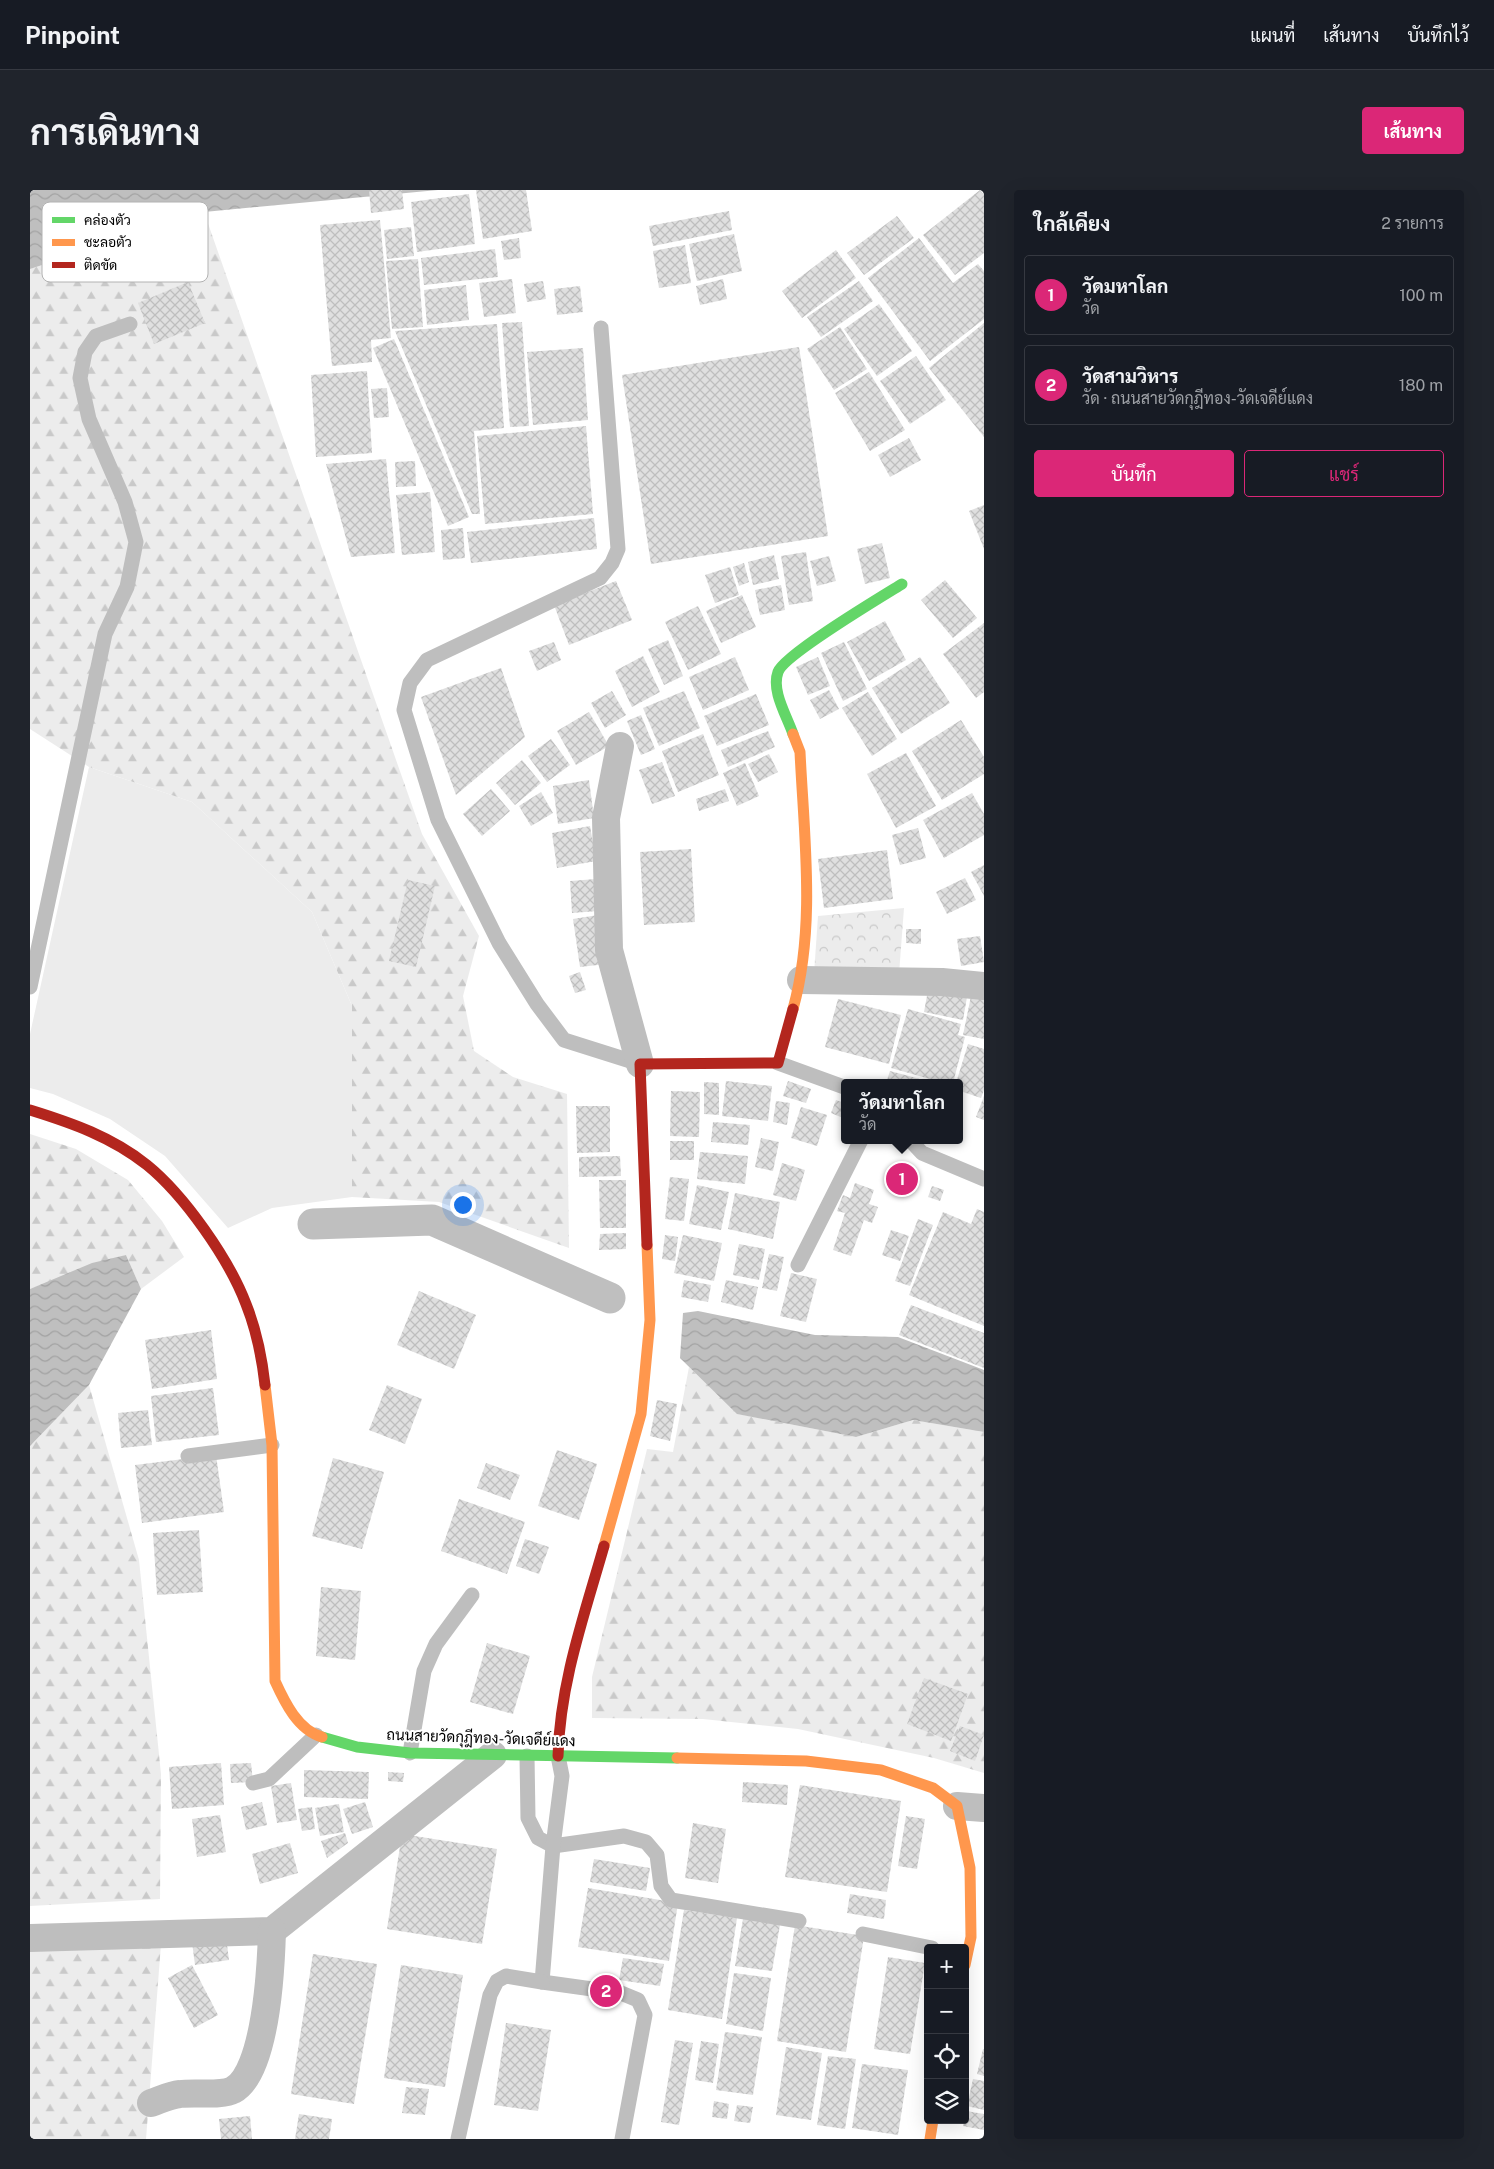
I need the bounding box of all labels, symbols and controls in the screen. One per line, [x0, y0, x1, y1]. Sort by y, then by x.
text: Pinpoint [25, 21, 120, 49]
text: แผนที่ [1250, 25, 1295, 46]
text: เส้นทาง [1323, 25, 1379, 46]
text: บันทึกไว้ [1407, 25, 1469, 46]
button: เส้นทาง [1362, 107, 1464, 154]
text: การเดินทาง [30, 112, 200, 153]
legend [42, 202, 208, 282]
text: ใกล้เคียง [1034, 211, 1110, 236]
text: คล่องตัว [84, 212, 131, 228]
text: 2 รายการ [1381, 214, 1444, 233]
text: ชะลอตัว [84, 234, 132, 250]
text: ติดขัด [84, 257, 117, 273]
text: วัดมหาโลก [1082, 275, 1168, 297]
text: 1 [1048, 286, 1054, 305]
text: 100 m [1399, 286, 1443, 305]
text: วัด [1082, 299, 1100, 318]
text: วัดสามวิหาร [1082, 365, 1178, 387]
text: 2 [1046, 376, 1056, 395]
text: 180 m [1399, 376, 1443, 395]
text: วัด · ถนนสายวัดกุฎีทอง-วัดเจดีย์แดง [1082, 389, 1313, 408]
button: บันทึก [1034, 450, 1234, 497]
button: แชร์ [1244, 450, 1444, 497]
popup [841, 1079, 963, 1144]
text: วัดมหาโลก [859, 1091, 945, 1113]
text: วัด [859, 1115, 877, 1134]
pin: 1 [886, 1160, 918, 1198]
your location [450, 1192, 476, 1218]
street label: ถนนสายวัดกุฎีทอง-วัดเจดีย์แดง [386, 1725, 576, 1752]
map controls [924, 1944, 969, 2124]
button: + [924, 1944, 969, 1989]
pin: 2 [590, 1972, 622, 2010]
button: − [924, 1989, 969, 2034]
button: locate [924, 2034, 969, 2079]
button: layers [924, 2079, 969, 2124]

